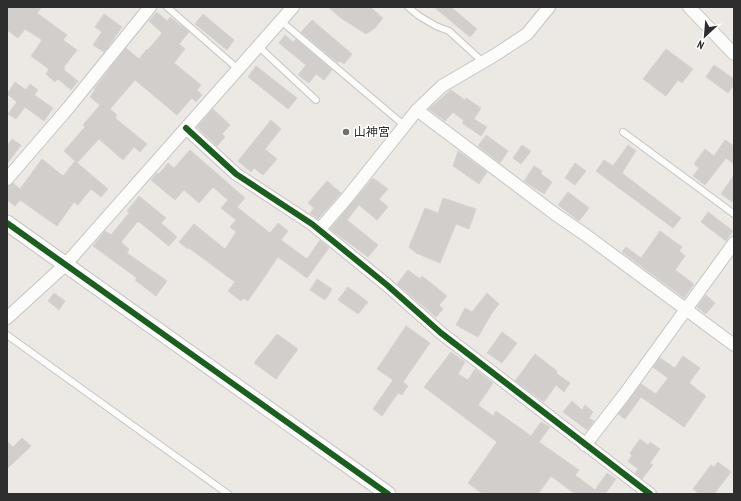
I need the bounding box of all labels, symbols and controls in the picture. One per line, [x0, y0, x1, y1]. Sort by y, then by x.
north arrow [685, 16, 725, 56]
text: N [695, 37, 706, 53]
place label: 山神宮 [354, 124, 390, 139]
marker: 山神宮 [341, 127, 351, 137]

